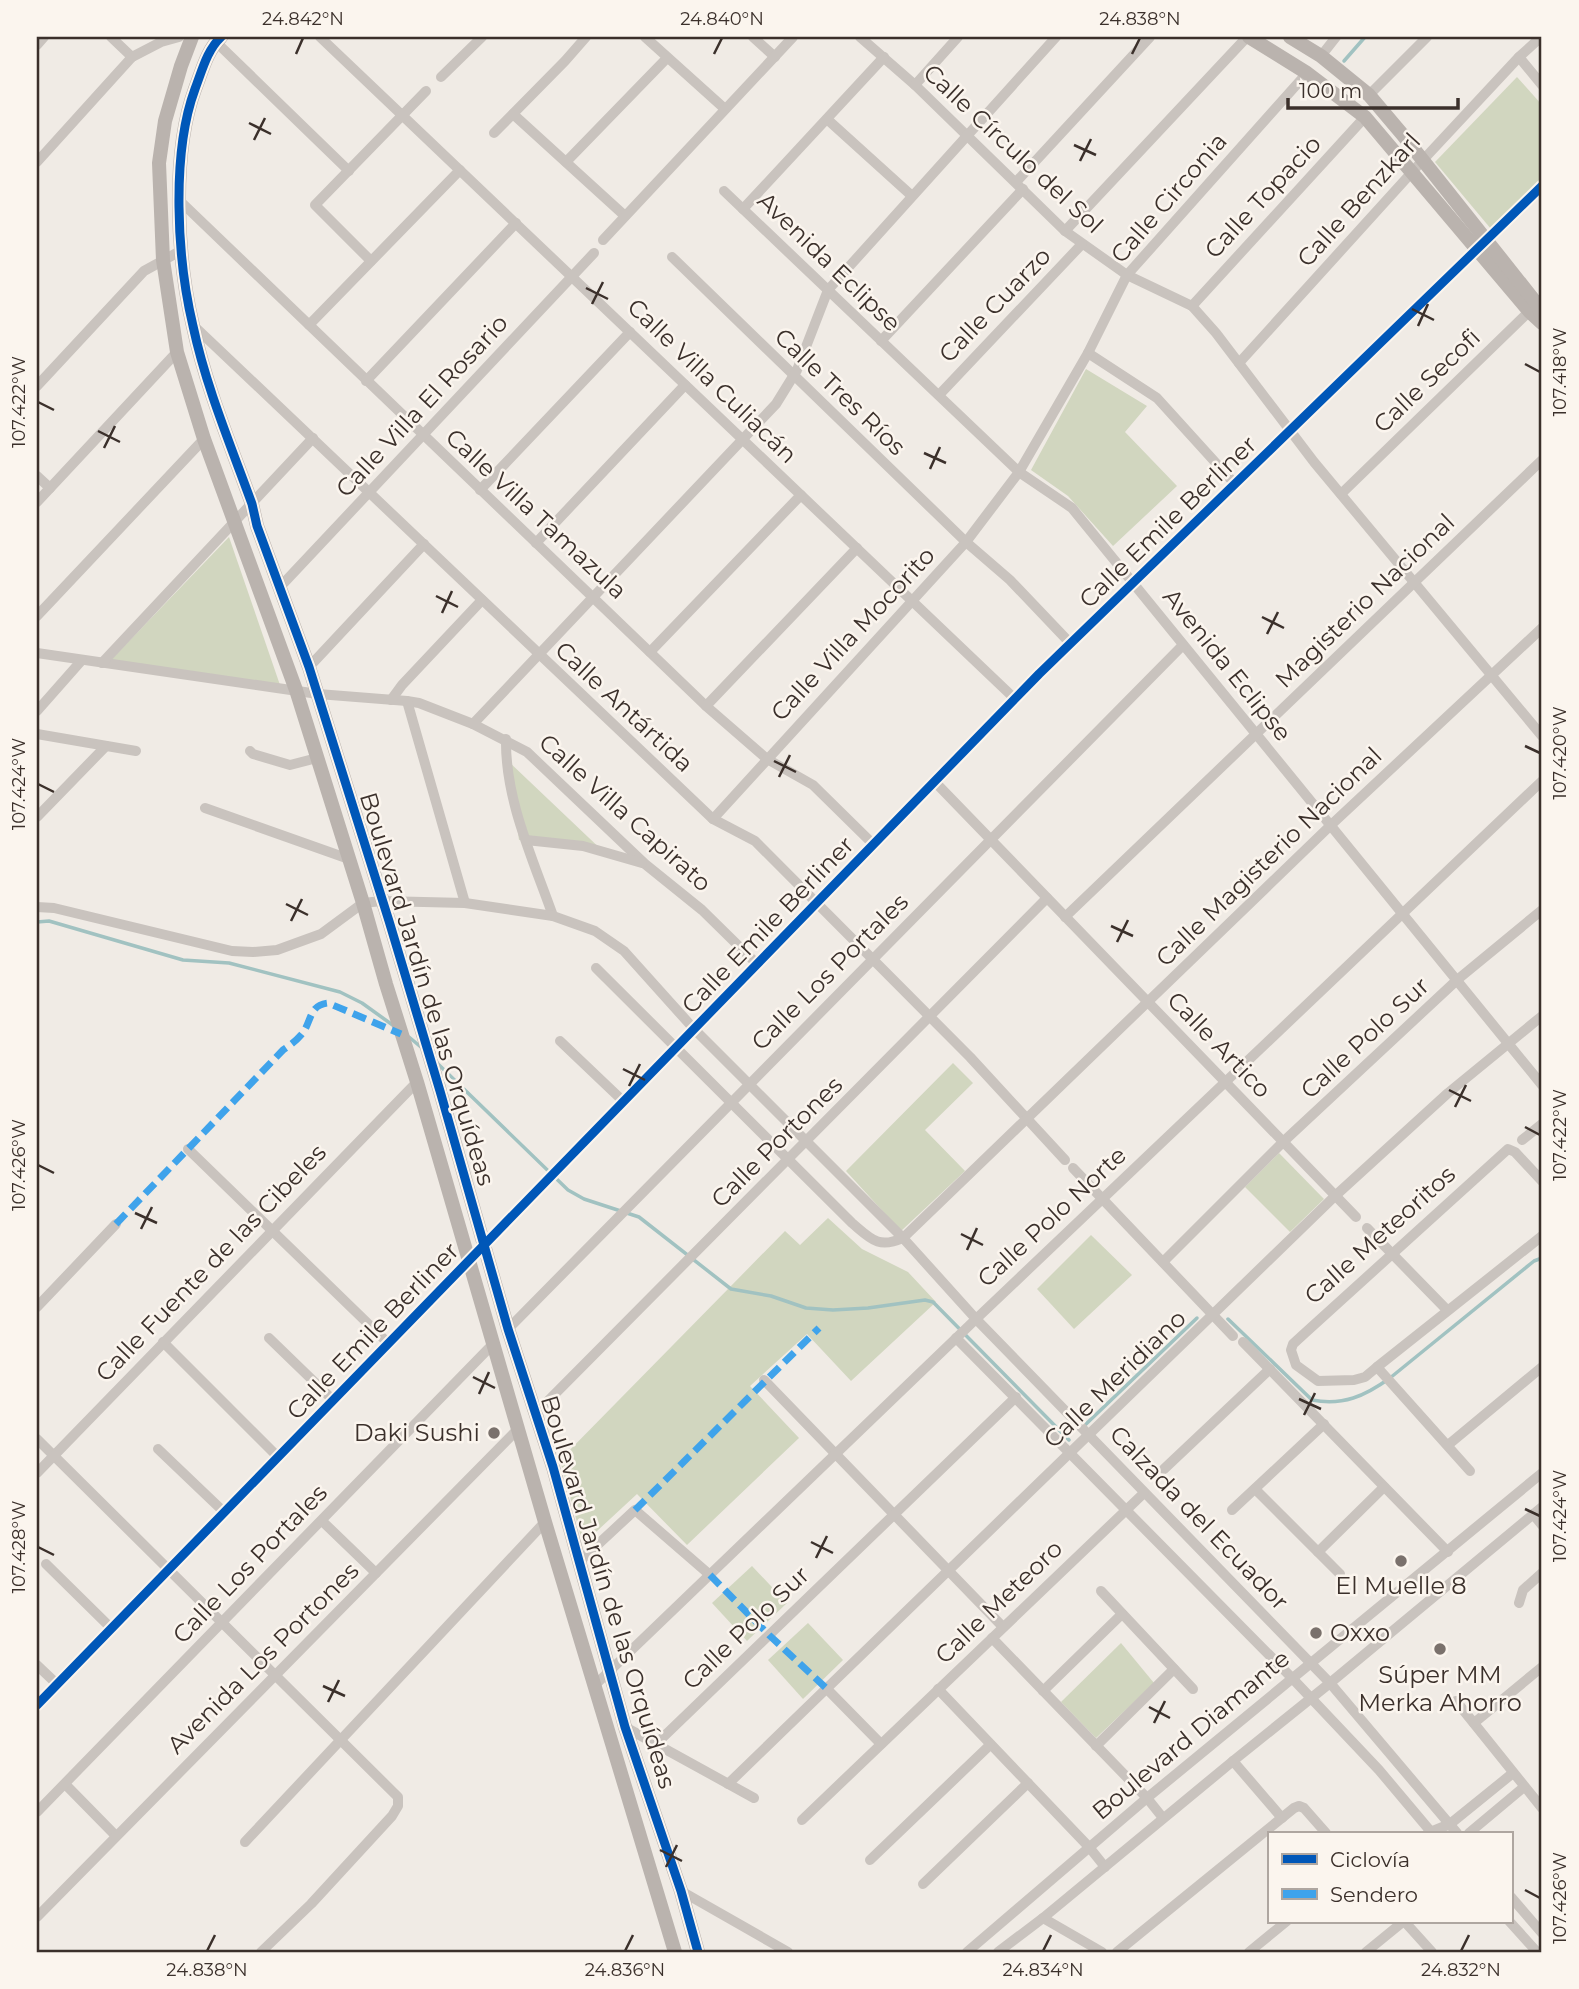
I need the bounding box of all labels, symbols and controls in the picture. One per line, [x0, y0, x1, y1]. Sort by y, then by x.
text: 24.842°N [262, 8, 344, 30]
text: 24.840°N [680, 8, 764, 30]
text: 24.838°N [1099, 8, 1181, 30]
street label: Calle Círculo del Sol [918, 58, 1109, 239]
scale bar [1288, 66, 1458, 110]
text: 100 m [1299, 78, 1362, 103]
street label: Calle Circonia [1104, 127, 1233, 269]
street label: Calle Benzkarl [1291, 127, 1426, 273]
street label: Calle Topacio [1198, 129, 1327, 264]
street label: Avenida Eclipse [752, 186, 907, 337]
street label: Calle Cuarzo [933, 241, 1057, 368]
street label: Calle Villa Culiacán [622, 292, 803, 469]
street label: Calle Villa El Rosario [330, 308, 514, 503]
street label: Calle Tres Ríos [769, 322, 912, 461]
street label: Calle Secofi [1367, 323, 1486, 439]
text: 107.418°W [1549, 328, 1571, 417]
text: 107.422°W [8, 356, 30, 448]
street label: Calle Villa Tamazula [440, 422, 633, 605]
street label: Calle Emile Berliner [1073, 430, 1262, 614]
street label: Magisterio Nacional [1269, 508, 1460, 694]
street label: Calle Villa Mocorito [765, 541, 941, 727]
street label: Avenida Eclipse [1157, 583, 1298, 747]
street label: Calle Antártida [549, 635, 699, 778]
text: 107.420°W [1549, 706, 1571, 800]
street label: Calle Villa Capirato [533, 728, 717, 898]
text: 107.424°W [8, 738, 30, 830]
street label: Calle Magisterio Nacional [1150, 741, 1388, 972]
street label: Boulevard Jardín de las Orquídeas [354, 789, 501, 1189]
street label: Calle Emile Berliner [676, 830, 860, 1019]
street label: Calle Los Portales [745, 887, 914, 1056]
street label: Calle Polo Sur [1294, 971, 1435, 1104]
street label: Calle Artico [1162, 986, 1277, 1104]
street label: Calle Portones [705, 1070, 848, 1213]
text: 107.422°W [1549, 1089, 1571, 1181]
text: 107.426°W [8, 1119, 30, 1211]
street label: Calle Fuente de las Cibeles [89, 1138, 332, 1387]
street label: Calle Polo Norte [971, 1140, 1132, 1293]
street label: Calle Meteoritos [1298, 1159, 1461, 1310]
street label: Calle Emile Berliner [281, 1236, 465, 1425]
street label: Calle Meridiano [1038, 1304, 1192, 1454]
street label: Boulevard Jardín de las Orquídeas [535, 1392, 682, 1792]
place label: Daki Sushi [354, 1418, 480, 1447]
street label: Calzada del Ecuador [1104, 1420, 1295, 1616]
marker: Daki Sushi [486, 1425, 502, 1441]
text: 107.424°W [1549, 1470, 1571, 1562]
street label: Calle Los Portales [166, 1478, 333, 1649]
text: 107.428°W [8, 1500, 30, 1594]
street label: Calle Meteoro [929, 1534, 1068, 1669]
marker: El Muelle 8 [1393, 1553, 1409, 1569]
street label: Avenida Los Portones [161, 1556, 364, 1759]
street label: Calle Polo Sur [676, 1560, 815, 1695]
place label: El Muelle 8 [1335, 1571, 1467, 1600]
place label: Oxxo [1330, 1618, 1390, 1647]
marker: Oxxo [1308, 1625, 1324, 1641]
marker: Súper MM Merka Ahorro [1432, 1641, 1448, 1657]
street label: Boulevard Diamante [1086, 1644, 1295, 1826]
place label: Súper MM Merka Ahorro [1358, 1660, 1522, 1717]
legend [1268, 1832, 1512, 1923]
text: Ciclovía [1330, 1847, 1410, 1872]
text: 107.426°W [1549, 1852, 1571, 1944]
text: Sendero [1330, 1882, 1418, 1907]
text: 24.838°N [166, 1959, 248, 1981]
text: 24.836°N [585, 1959, 665, 1981]
text: 24.834°N [1002, 1959, 1084, 1981]
text: 24.832°N [1421, 1959, 1501, 1981]

